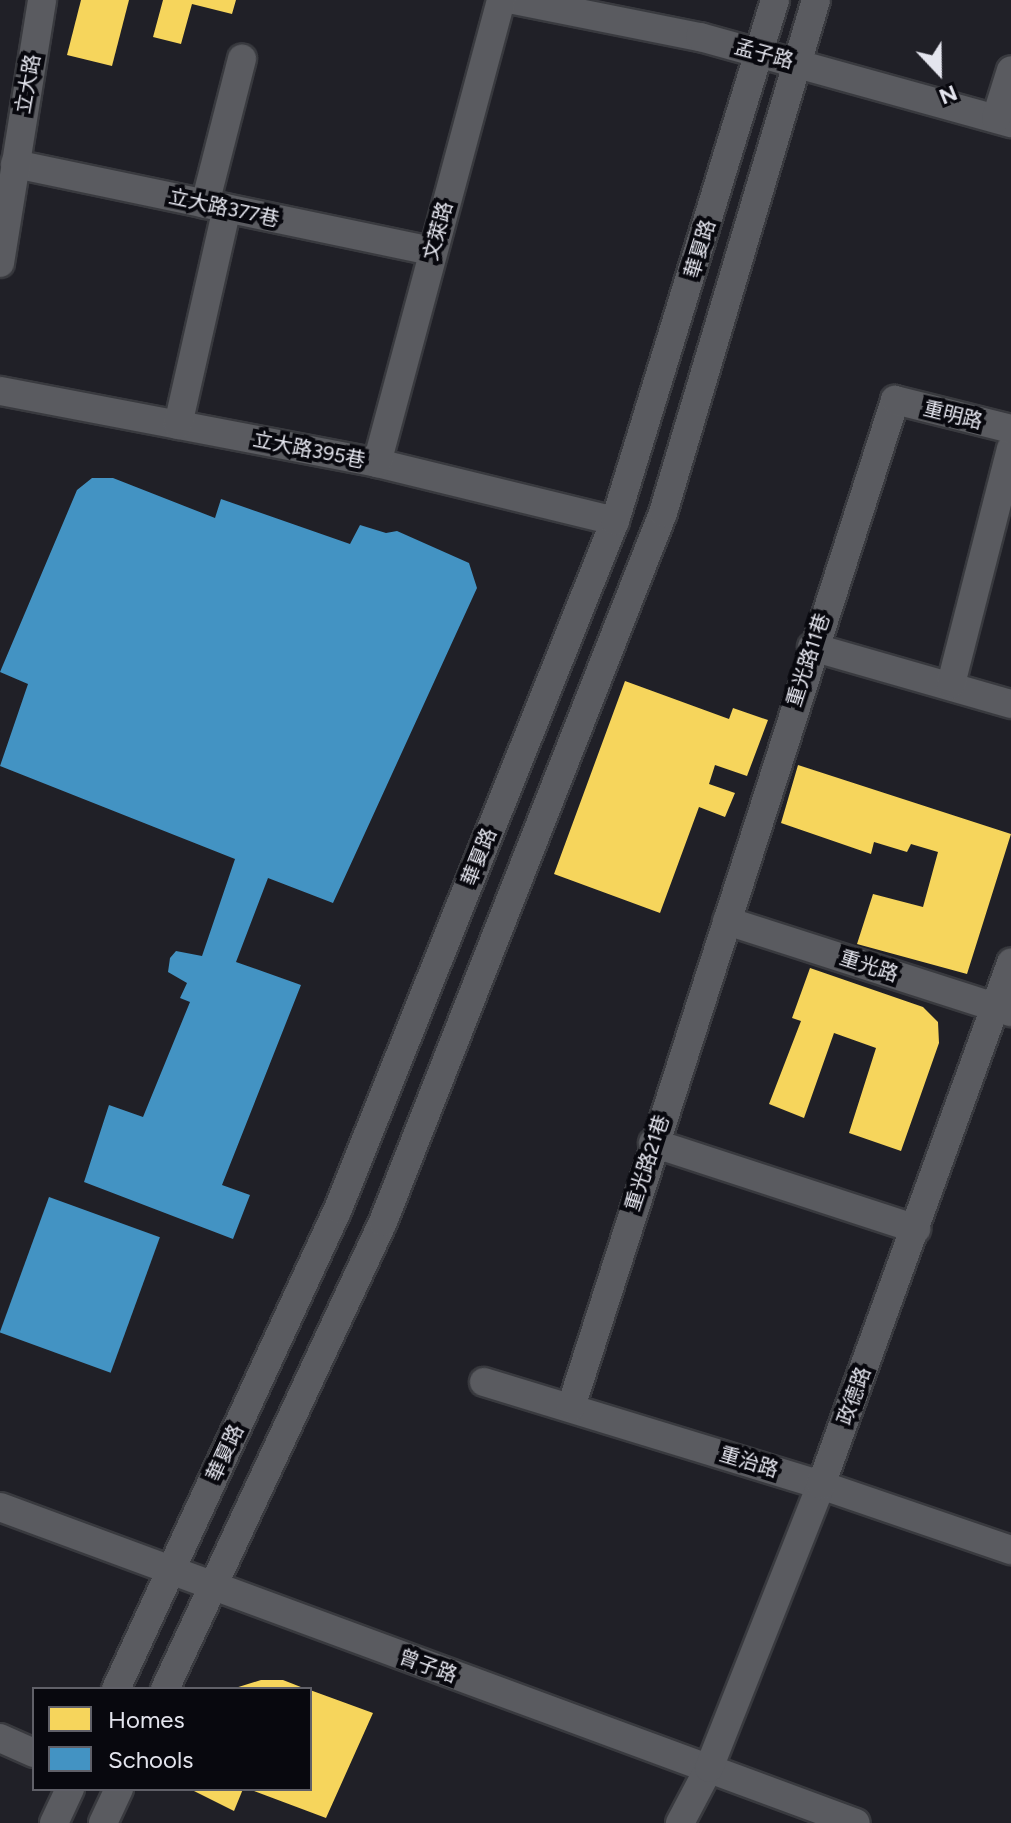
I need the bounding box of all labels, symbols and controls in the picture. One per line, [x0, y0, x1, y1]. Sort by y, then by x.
north arrow [899, 32, 979, 112]
street label: 孟子路 [732, 35, 796, 73]
street label: 立大路 [11, 52, 45, 116]
text: N [935, 79, 961, 110]
street label: 立大路377巷 [167, 185, 281, 231]
street label: 文萊路 [419, 199, 457, 263]
street label: 華夏路 [680, 217, 720, 281]
street label: 重明路 [921, 396, 985, 434]
street label: 立大路395巷 [251, 427, 367, 473]
street label: 重光路11巷 [782, 610, 834, 710]
street label: 華夏路 [457, 825, 501, 889]
street label: 重光路 [837, 945, 901, 987]
street label: 重光路21巷 [620, 1112, 674, 1214]
street label: 政德路 [832, 1364, 876, 1428]
street label: 華夏路 [201, 1421, 249, 1485]
street label: 重治路 [717, 1442, 781, 1482]
street label: 曾子路 [396, 1644, 460, 1688]
legend [32, 1687, 312, 1791]
text: Homes [108, 1705, 185, 1734]
text: Schools [108, 1745, 193, 1774]

